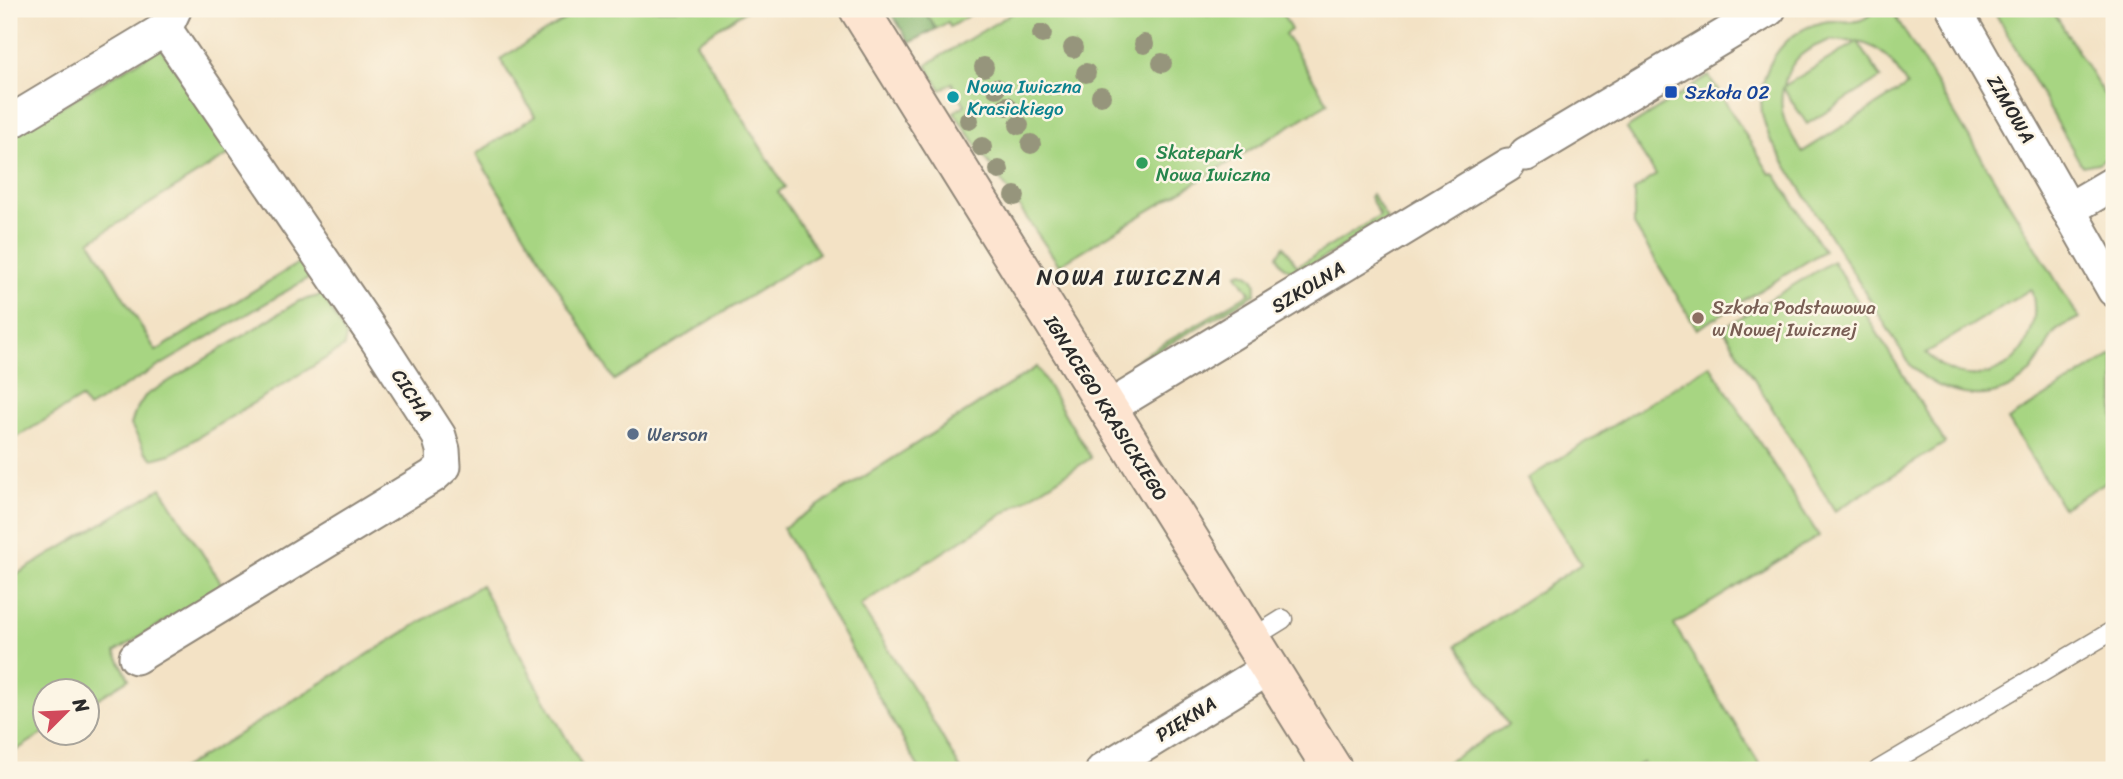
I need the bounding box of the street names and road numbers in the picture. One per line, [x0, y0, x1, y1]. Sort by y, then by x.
street label: ZIMOWA [1978, 68, 2044, 150]
street label: SZKOLNA [1265, 252, 1351, 322]
street label: IGNACEGO KRASICKIEGO [1035, 307, 1177, 508]
street label: CICHA [383, 362, 441, 428]
street label: PIĘKNA [1149, 687, 1223, 751]

